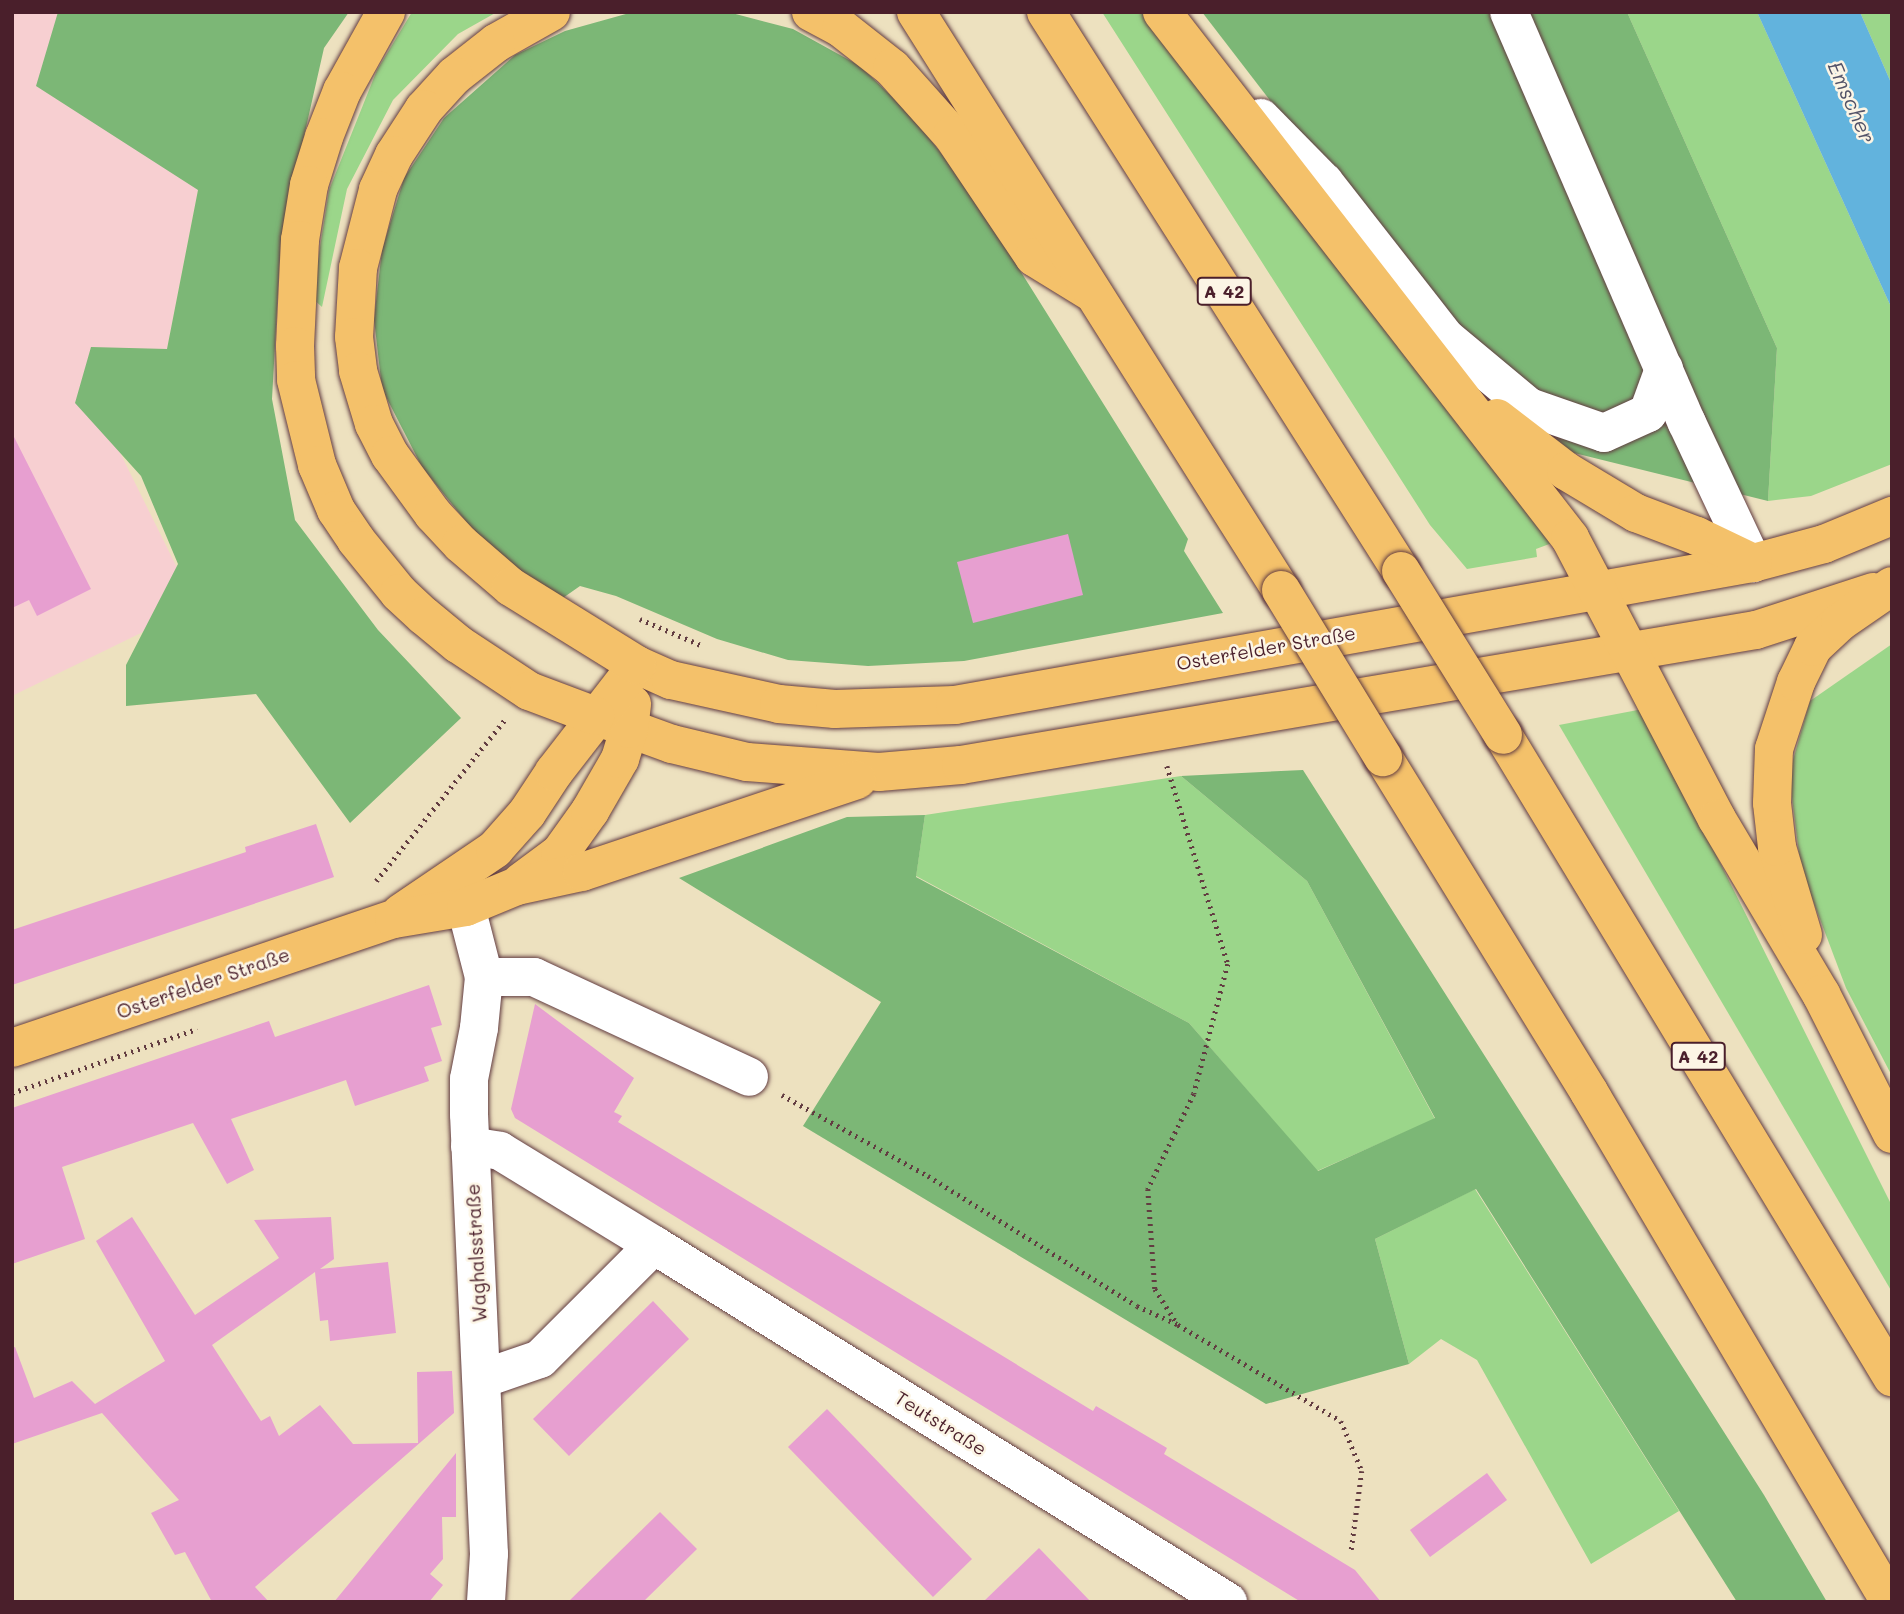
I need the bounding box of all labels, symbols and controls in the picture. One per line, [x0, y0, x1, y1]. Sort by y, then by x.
water label: Emscher [1823, 57, 1881, 147]
road number: A 42 [1196, 276, 1252, 306]
street label: Osterfelder Straße [1175, 621, 1357, 675]
street label: Osterfelder Straße [113, 943, 293, 1023]
road number: A 42 [1670, 1042, 1726, 1070]
street label: Waghalsstraße [461, 1183, 491, 1323]
street label: Teutstraße [891, 1386, 991, 1460]

